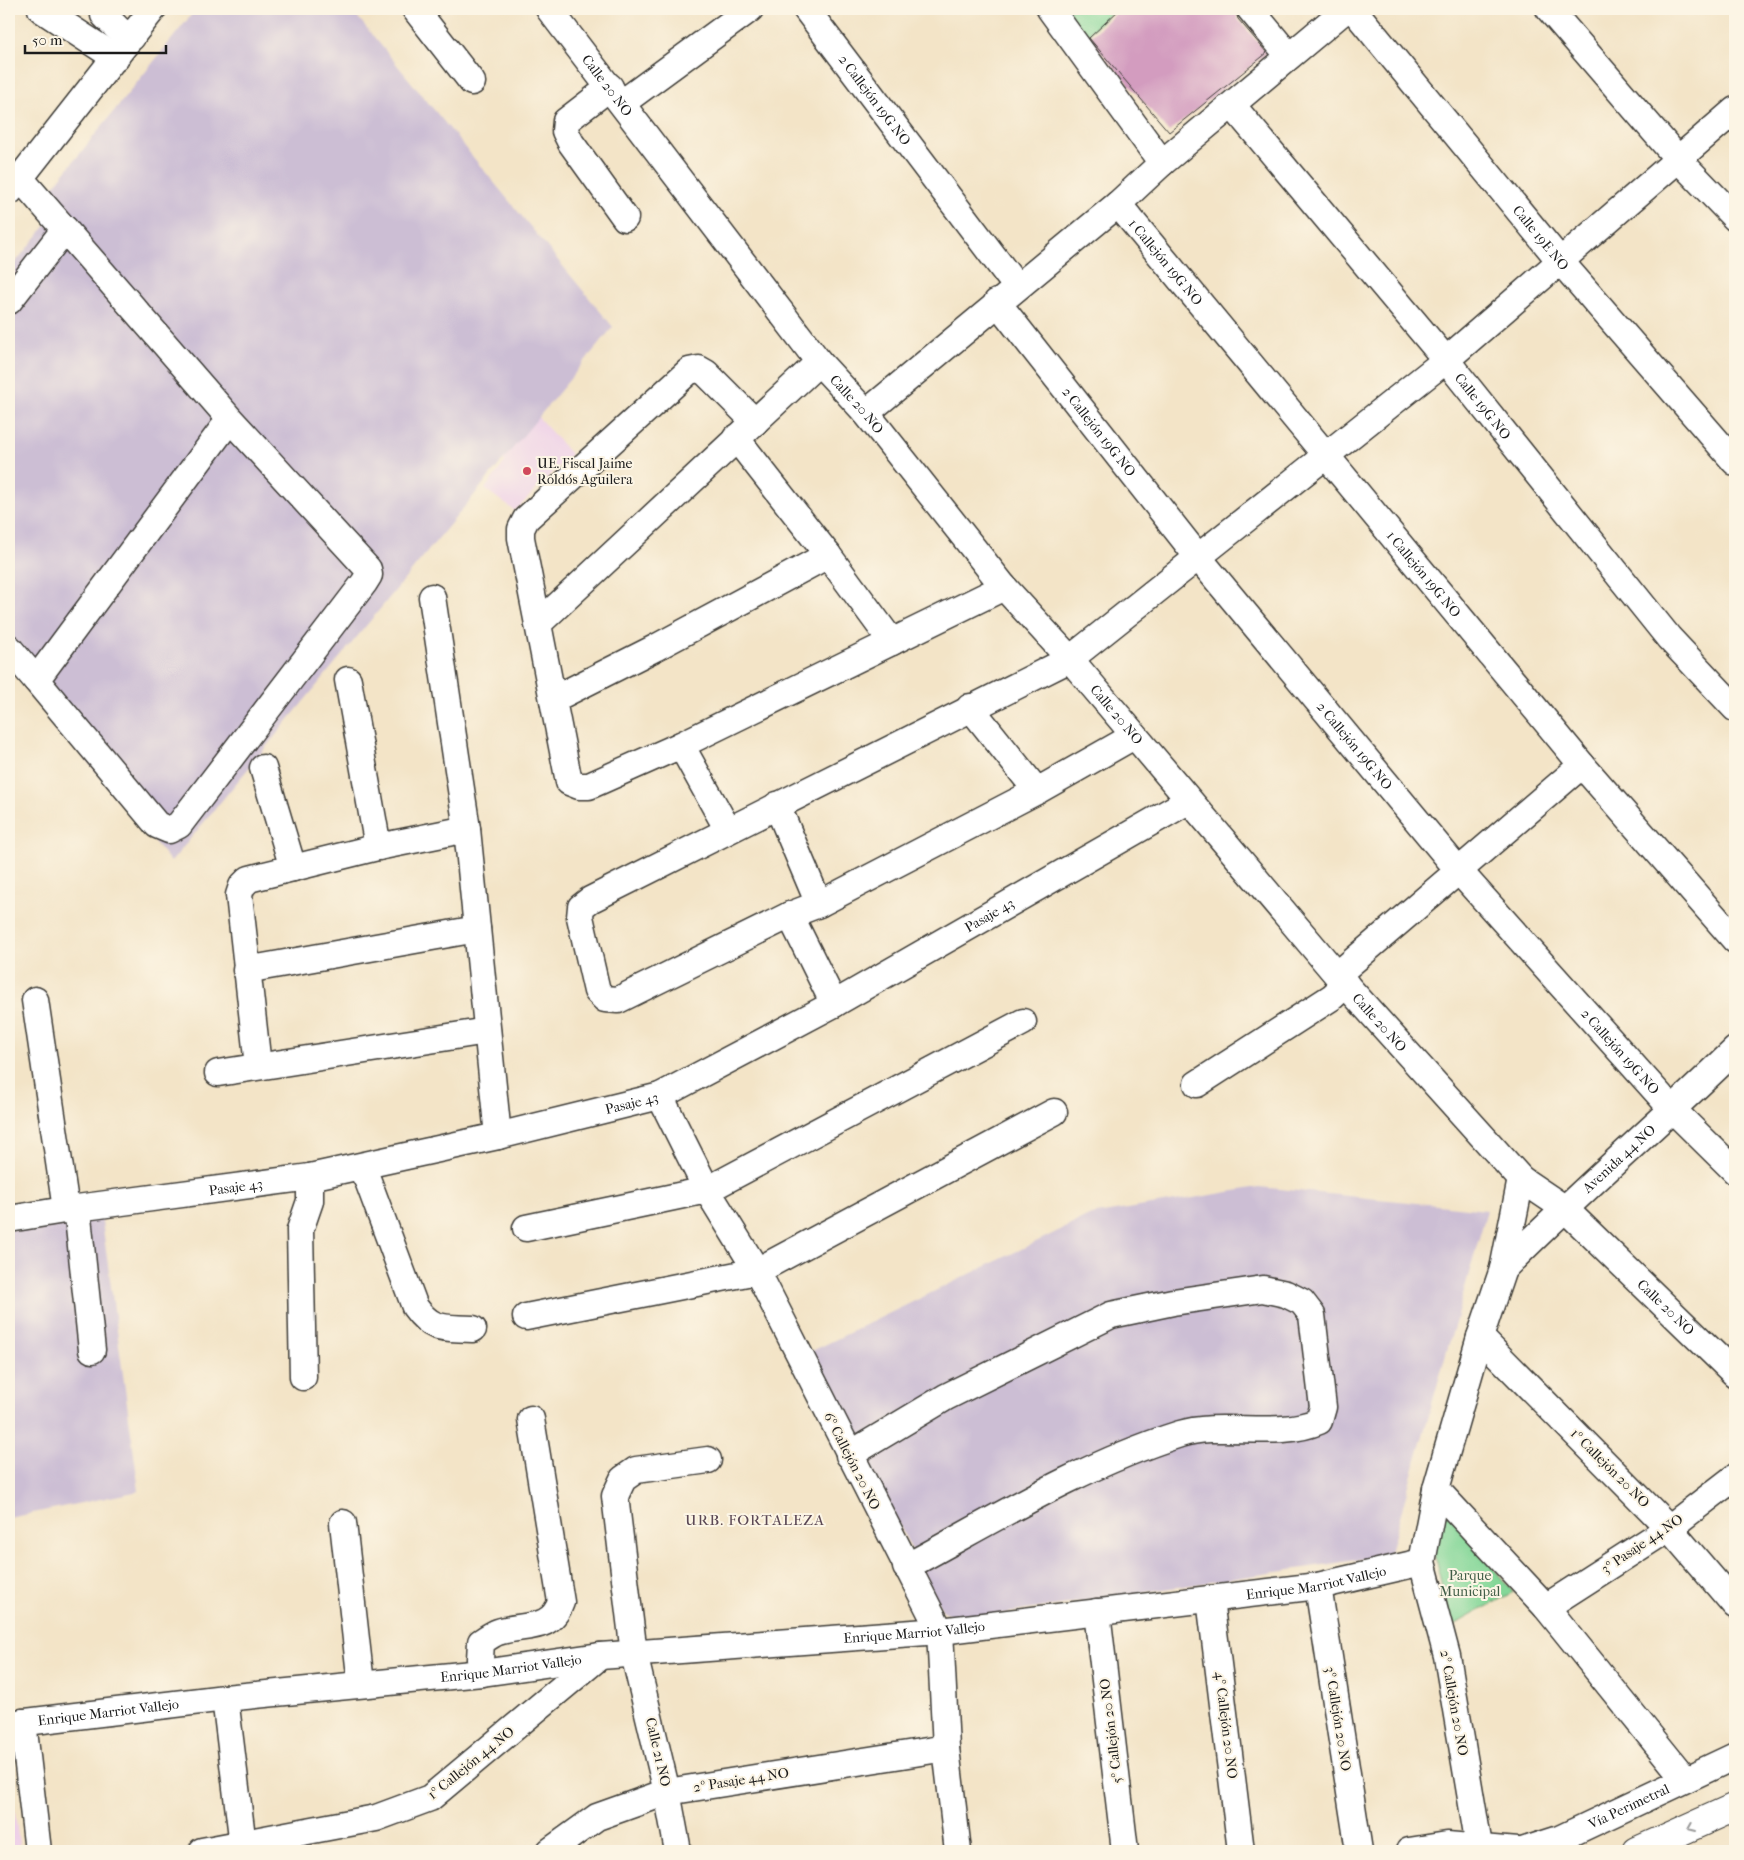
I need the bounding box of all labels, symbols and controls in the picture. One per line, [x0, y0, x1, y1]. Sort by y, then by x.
scale bar [25, 22, 166, 54]
text: 50 m [32, 31, 63, 49]
street label: Calle 20 NO [578, 51, 636, 119]
street label: 2 Callejón 19G NO [835, 51, 915, 149]
street label: Calle 19E NO [1509, 202, 1573, 274]
street label: 1 Callejón 19G NO [1125, 215, 1206, 308]
street label: Calle 19G NO [1451, 369, 1515, 443]
street label: Calle 20 NO [826, 371, 887, 437]
street label: 2 Callejón 19G NO [1059, 383, 1140, 480]
place label: UE. Fiscal Jaime Roldós Aguilera [537, 455, 633, 488]
marker: UE. Fiscal Jaime Roldós Aguilera [521, 465, 533, 477]
street label: 1 Callejón 19G NO [1383, 527, 1465, 621]
street label: Calle 20 NO [1087, 681, 1147, 748]
street label: 2 Callejón 19G NO [1313, 698, 1396, 793]
street label: Pasaje 43 [962, 894, 1017, 936]
street label: Calle 20 NO [1349, 990, 1410, 1055]
street label: 2 Callejón 19G NO [1578, 1005, 1663, 1098]
street label: Pasaje 43 [603, 1088, 660, 1118]
street label: Avenida 44 NO [1578, 1121, 1659, 1197]
street label: Pasaje 43 [208, 1175, 264, 1199]
street label: Calle 20 NO [1634, 1276, 1698, 1339]
street label: 6º Callejón 20 NO [820, 1409, 884, 1513]
street label: 1º Callejón 20 NO [1567, 1425, 1653, 1511]
street label: 3º Pasaje 44 NO [1598, 1510, 1686, 1578]
district label: URB. FORTALEZA [685, 1511, 825, 1529]
street label: Enrique Marriot Vallejo [1245, 1562, 1388, 1603]
park label: Parque Municipal [1440, 1567, 1501, 1600]
street label: Enrique Marriot Vallejo [843, 1617, 986, 1647]
street label: 2º Callejón 20 NO [1436, 1649, 1472, 1757]
street label: Enrique Marriot Vallejo [440, 1650, 582, 1686]
street label: 3º Callejón 20 NO [1321, 1666, 1355, 1772]
street label: 4º Callejón 20 NO [1211, 1670, 1241, 1780]
street label: 5º Callejón 20 NO [1096, 1677, 1126, 1785]
street label: Enrique Marriot Vallejo [37, 1695, 180, 1729]
street label: Calle 21 NO [642, 1716, 674, 1788]
street label: 1º Callejón 44 NO [424, 1723, 518, 1803]
street label: 2º Pasaje 44 NO [692, 1764, 790, 1796]
street label: Vía Perimetral [1585, 1780, 1672, 1833]
one-way arrow [1687, 1821, 1696, 1832]

